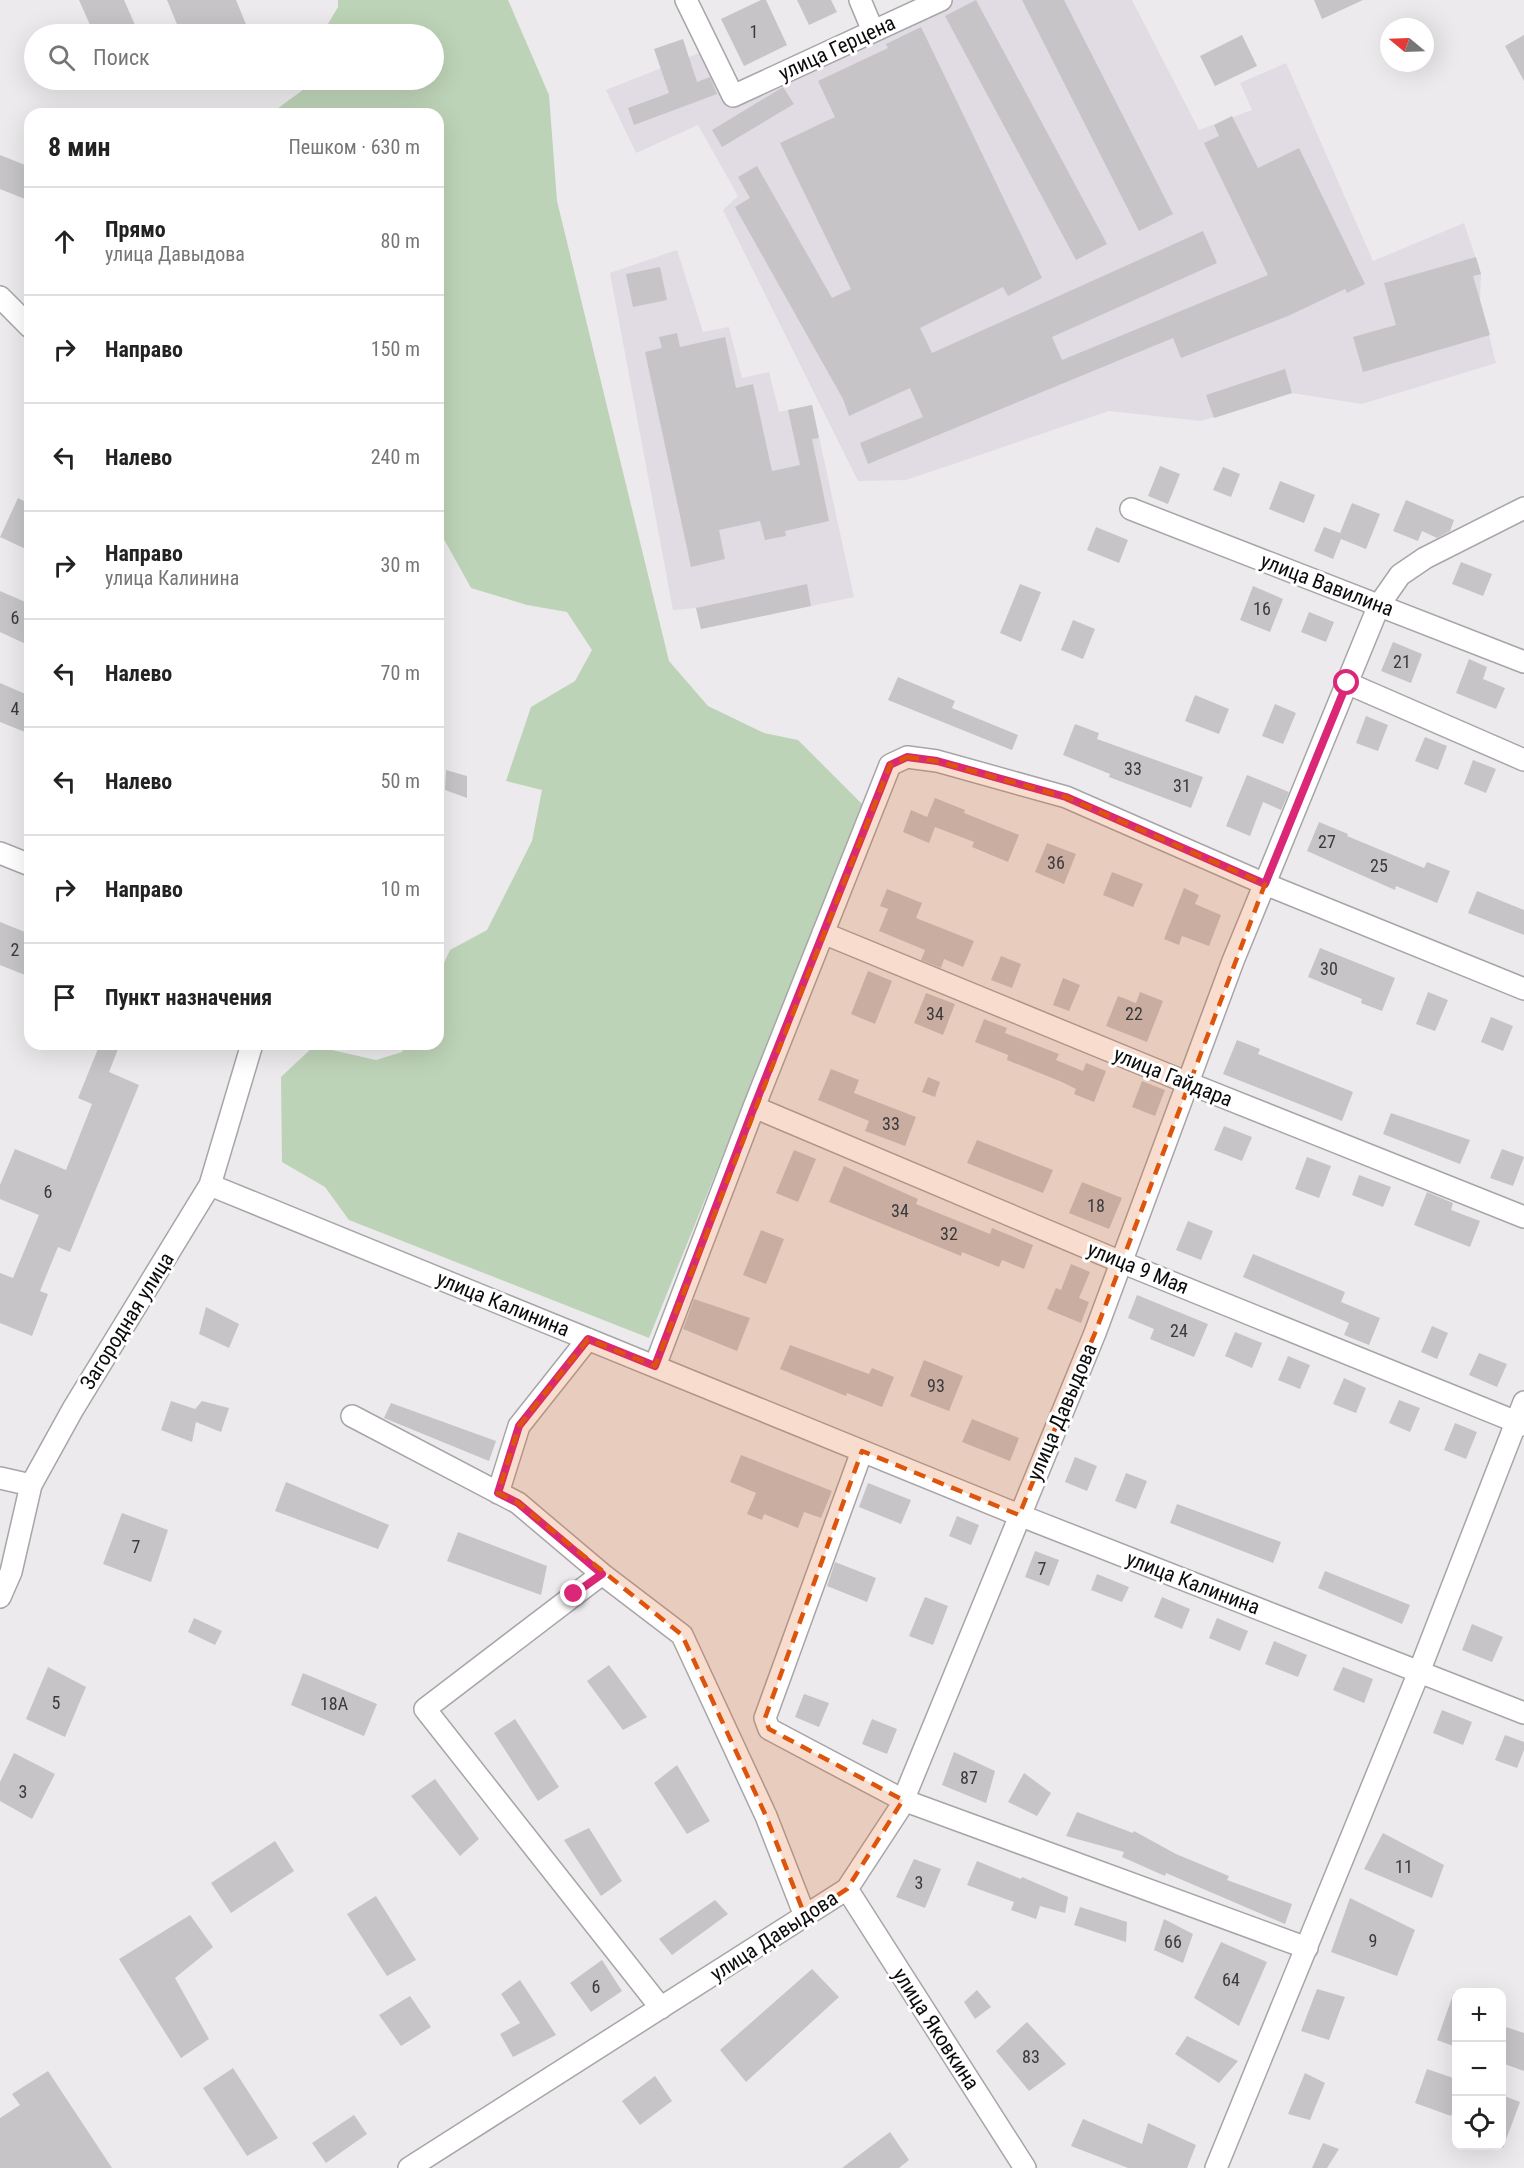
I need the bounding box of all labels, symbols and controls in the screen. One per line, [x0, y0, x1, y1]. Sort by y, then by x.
street label: улица Герцена [775, 11, 899, 85]
north arrow [1380, 18, 1434, 72]
house number: 1 [750, 21, 758, 42]
search box [24, 24, 444, 90]
icon: search [45, 41, 78, 74]
text: Поиск [93, 45, 150, 70]
text: 8 мин [48, 132, 110, 162]
text: Пешком · 630 m [288, 135, 420, 159]
text: Прямо [105, 217, 166, 242]
icon: ahead [48, 225, 81, 258]
text: 80 m [381, 229, 420, 253]
text: улица Давыдова [105, 242, 245, 266]
icon: right [48, 333, 81, 366]
text: Направо [105, 337, 183, 362]
text: 150 m [371, 337, 420, 361]
icon: left [48, 441, 81, 474]
text: Налево [105, 445, 172, 470]
text: 240 m [371, 445, 420, 469]
text: Направо [105, 541, 183, 566]
icon: right [48, 549, 81, 582]
street label: улица Вавилина [1257, 549, 1397, 621]
text: 30 m [381, 553, 420, 577]
text: улица Калинина [105, 566, 239, 590]
house number: 16 [1253, 598, 1271, 619]
house number: 6 [11, 607, 19, 628]
house number: 21 [1393, 651, 1411, 672]
icon: left [48, 657, 81, 690]
text: Налево [105, 661, 172, 686]
text: 70 m [381, 661, 420, 685]
route start [1333, 669, 1359, 695]
house number: 4 [11, 698, 20, 719]
house number: 33 [1124, 758, 1142, 779]
icon: left [48, 765, 81, 798]
text: Налево [105, 769, 172, 794]
text: 50 m [381, 769, 420, 793]
house number: 31 [1173, 775, 1191, 796]
house number: 27 [1318, 831, 1336, 852]
house number: 36 [1047, 852, 1065, 873]
house number: 25 [1370, 855, 1388, 876]
icon: right [48, 873, 81, 906]
text: Направо [105, 877, 183, 902]
text: 10 m [381, 877, 420, 901]
house number: 2 [11, 939, 20, 960]
house number: 30 [1320, 958, 1338, 979]
icon: arrive [48, 981, 81, 1014]
text: Пункт назначения [105, 985, 272, 1010]
house number: 34 [926, 1003, 944, 1024]
house number: 22 [1125, 1003, 1143, 1024]
street label: улица Гайдара [1110, 1042, 1236, 1112]
house number: 33 [882, 1113, 900, 1134]
house number: 6 [44, 1181, 52, 1202]
house number: 18 [1087, 1195, 1105, 1216]
house number: 34 [891, 1200, 909, 1221]
house number: 32 [940, 1223, 958, 1244]
street label: улица 9 Мая [1084, 1237, 1192, 1299]
street label: Загородная улица [75, 1248, 179, 1394]
street label: улица Калинина [433, 1266, 573, 1342]
house number: 24 [1170, 1320, 1188, 1341]
street label: улица Давыдова [1022, 1340, 1102, 1484]
house number: 93 [927, 1375, 945, 1396]
house number: 7 [132, 1536, 141, 1557]
street label: улица Калинина [1123, 1547, 1263, 1619]
house number: 7 [1038, 1558, 1047, 1579]
route end [560, 1580, 586, 1606]
house number: 5 [52, 1692, 61, 1713]
house number: 18А [320, 1693, 349, 1714]
house number: 87 [960, 1767, 978, 1788]
house number: 3 [19, 1781, 27, 1802]
house number: 11 [1395, 1856, 1413, 1877]
house number: 3 [915, 1872, 923, 1893]
street label: улица Давыдова [706, 1886, 842, 1986]
house number: 9 [1369, 1930, 1377, 1951]
house number: 66 [1164, 1931, 1182, 1952]
street label: улица Яковкина [888, 1964, 984, 2094]
house number: 64 [1222, 1969, 1240, 1990]
house number: 6 [592, 1976, 600, 1997]
map controls [1452, 1988, 1506, 2150]
button: + [1452, 1988, 1506, 2042]
button: − [1452, 2042, 1506, 2096]
house number: 83 [1022, 2046, 1040, 2067]
button: locate [1452, 2096, 1506, 2150]

